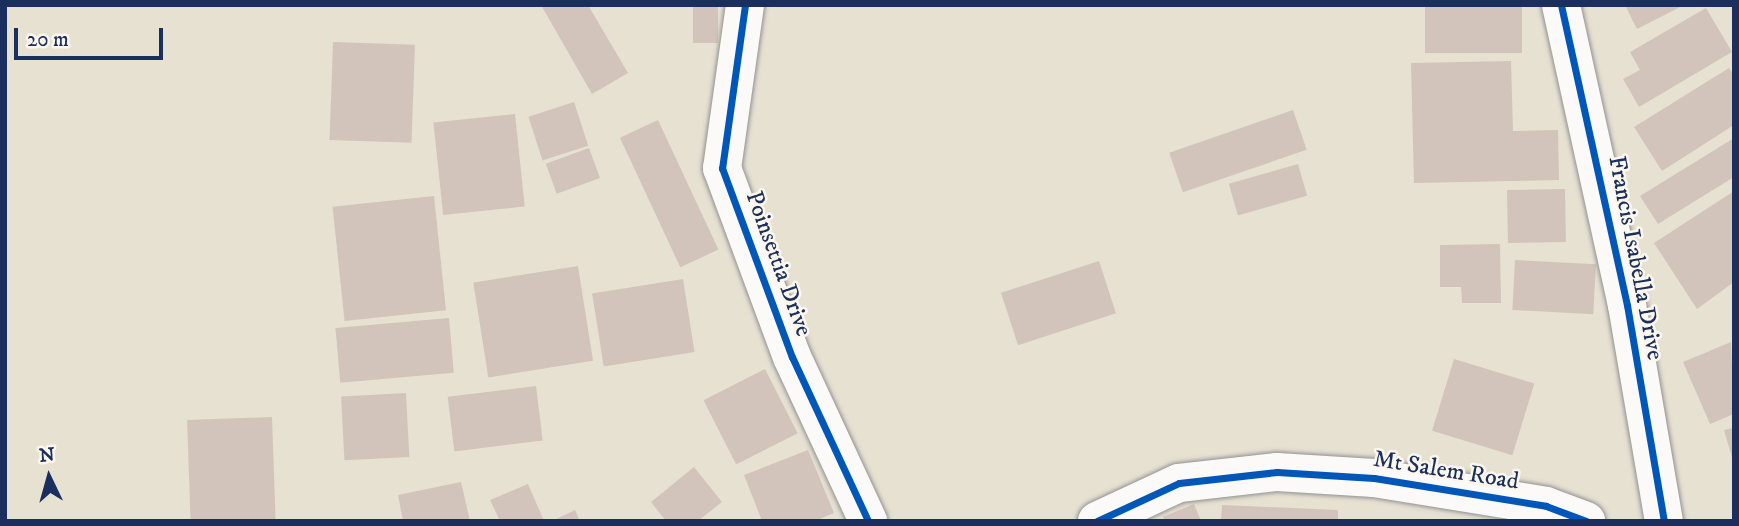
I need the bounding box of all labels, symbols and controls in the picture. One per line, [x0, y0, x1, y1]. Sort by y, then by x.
scale bar [18, 14, 166, 58]
text: 20 m [27, 27, 69, 53]
street label: Francis Isabella Drive [1601, 154, 1669, 362]
street label: Poinsettia Drive [738, 188, 818, 340]
north arrow [14, 442, 84, 512]
text: N [38, 443, 56, 468]
street label: Mt Salem Road [1371, 445, 1521, 497]

